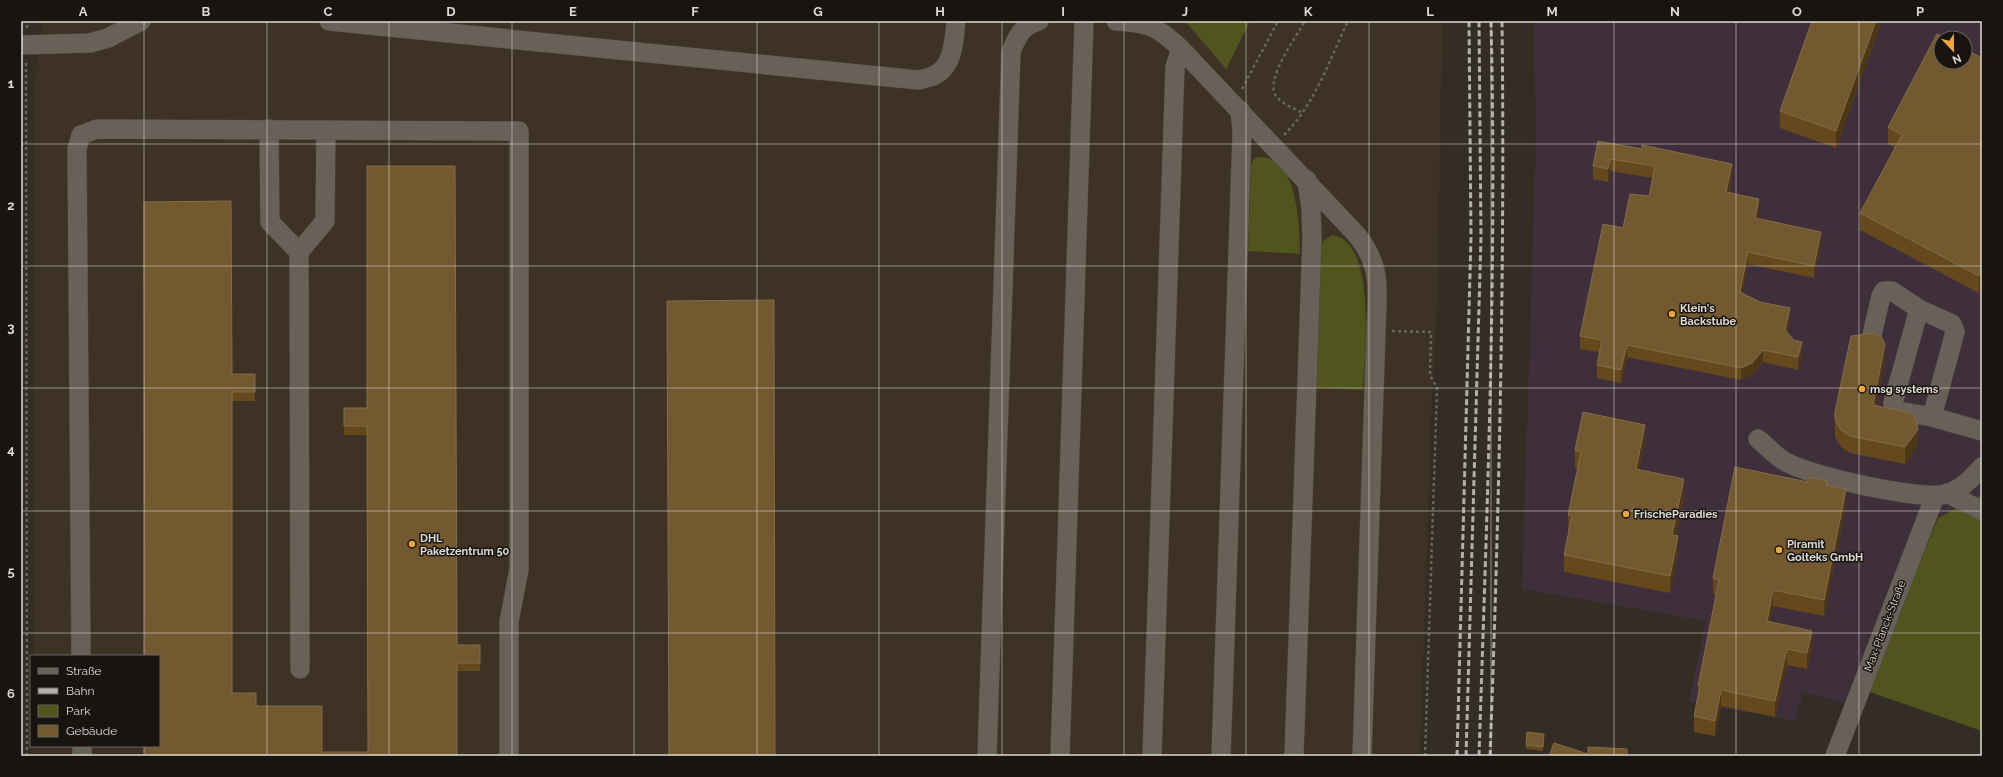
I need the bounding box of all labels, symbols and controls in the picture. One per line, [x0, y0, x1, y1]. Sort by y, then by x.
text: A [79, 4, 88, 19]
text: B [202, 4, 211, 19]
text: C [324, 4, 333, 19]
text: D [446, 4, 456, 19]
text: E [569, 4, 577, 19]
text: F [691, 4, 699, 19]
text: G [813, 4, 823, 19]
text: H [935, 4, 945, 19]
text: I [1061, 4, 1065, 19]
text: J [1182, 4, 1188, 19]
text: K [1304, 4, 1313, 19]
text: L [1426, 4, 1434, 19]
text: M [1546, 4, 1558, 19]
text: N [1670, 4, 1680, 19]
text: O [1792, 4, 1802, 19]
text: P [1916, 4, 1924, 19]
north arrow [1933, 30, 1973, 70]
text: N [1950, 51, 1963, 66]
text: 1 [8, 76, 15, 91]
text: 2 [7, 198, 15, 213]
place label: Klein's Backstube [1680, 302, 1737, 328]
marker: Klein's Backstube [1667, 309, 1677, 319]
text: 3 [7, 320, 15, 335]
place label: msg systems [1870, 383, 1939, 396]
marker: msg systems [1857, 384, 1867, 394]
text: 4 [7, 442, 15, 457]
place label: FrischeParadies [1634, 508, 1718, 521]
marker: FrischeParadies [1621, 509, 1631, 519]
place label: DHL Paketzentrum 50 [420, 532, 509, 558]
place label: Piramit Golteks GmbH [1787, 538, 1863, 564]
marker: DHL Paketzentrum 50 [407, 539, 417, 549]
marker: Piramit Golteks GmbH [1774, 545, 1784, 555]
text: 5 [7, 564, 15, 579]
street label: Max-Planck-Straße [1862, 578, 1909, 673]
legend [30, 655, 160, 747]
text: Straße [66, 664, 102, 678]
text: Bahn [66, 684, 95, 698]
text: 6 [7, 686, 15, 701]
text: Park [66, 704, 91, 718]
text: Gebäude [66, 724, 117, 738]

